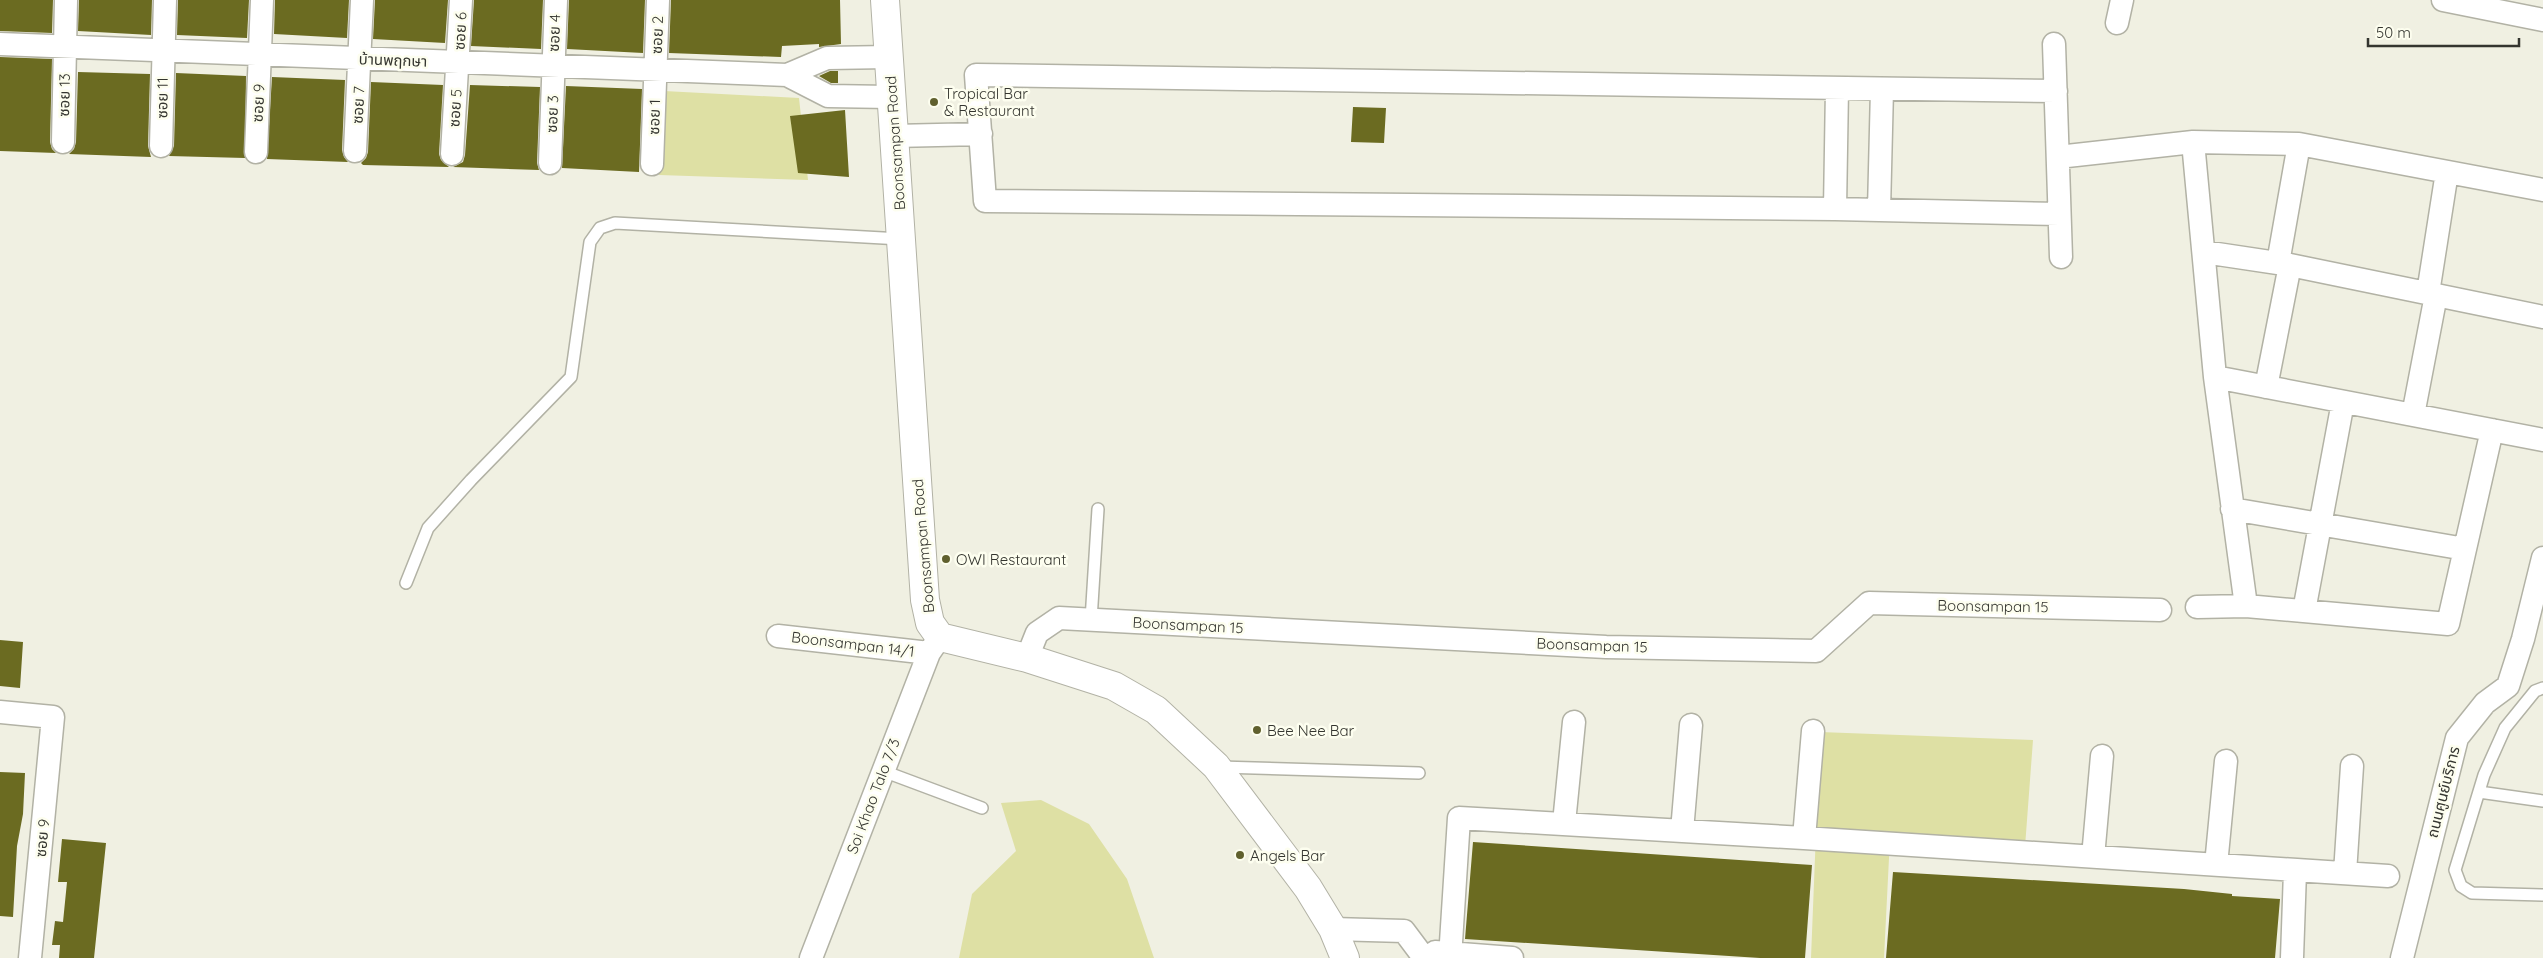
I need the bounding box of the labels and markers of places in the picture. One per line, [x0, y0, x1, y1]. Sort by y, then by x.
place label: Tropical Bar & Restaurant [944, 84, 1035, 120]
marker: Tropical Bar & Restaurant [928, 96, 940, 108]
place label: OWI Restaurant [956, 550, 1066, 569]
marker: OWI Restaurant [940, 553, 952, 565]
place label: Bee Nee Bar [1267, 721, 1355, 740]
marker: Bee Nee Bar [1251, 724, 1263, 736]
place label: Angels Bar [1250, 846, 1325, 865]
marker: Angels Bar [1234, 849, 1246, 861]

